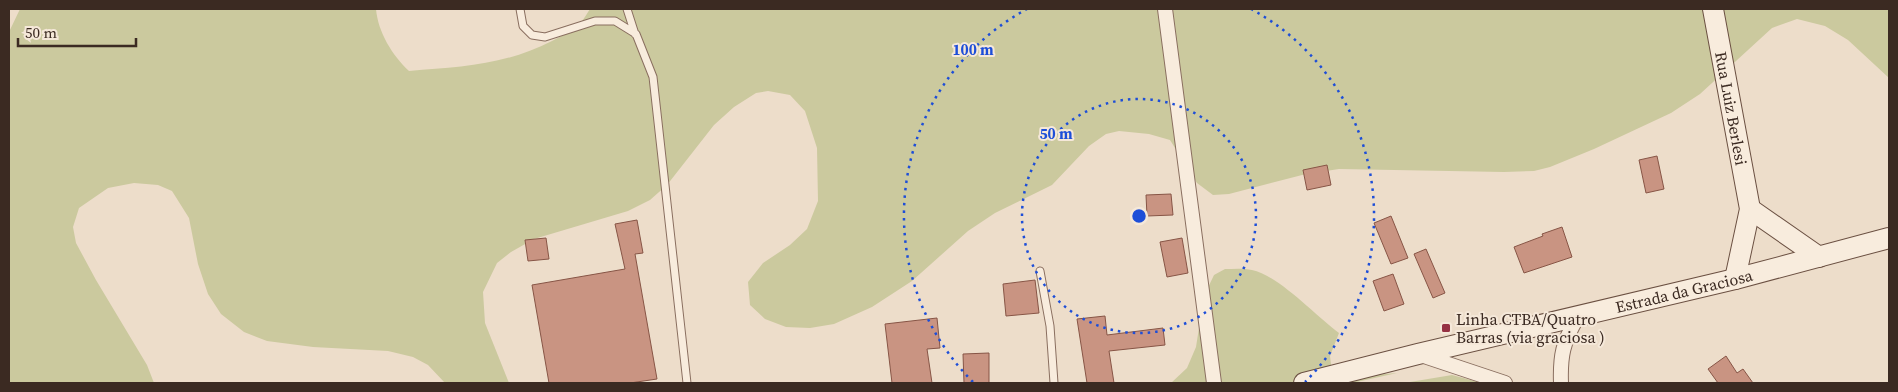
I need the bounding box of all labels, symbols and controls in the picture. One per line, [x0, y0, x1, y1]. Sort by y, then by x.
scale bar [18, 15, 135, 47]
text: 50 m [25, 22, 57, 43]
text: 100 m [952, 39, 994, 60]
street label: Rua Luiz Berlesi [1710, 50, 1753, 167]
text: 50 m [1039, 123, 1073, 144]
centre of rings [1130, 207, 1148, 225]
street label: Estrada da Graciosa [1613, 264, 1756, 318]
place label: Linha CTBA/Quatro Barras (via graciosa ) [1456, 308, 1605, 348]
marker: Linha CTBA/Quatro Barras (via graciosa ) [1440, 322, 1452, 334]

